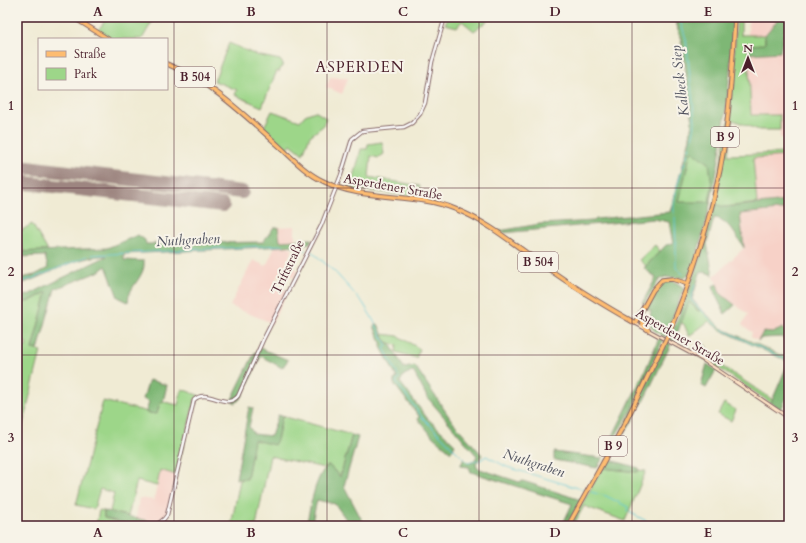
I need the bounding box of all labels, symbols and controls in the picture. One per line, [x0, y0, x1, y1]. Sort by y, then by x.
text: A [93, 3, 103, 21]
text: B [246, 3, 256, 21]
text: C [398, 3, 408, 21]
text: D [549, 3, 561, 21]
text: E [704, 3, 712, 21]
legend [38, 38, 168, 90]
north arrow [728, 38, 768, 78]
text: N [743, 41, 753, 56]
water label: Kalbeck Siep [666, 44, 694, 118]
text: Straße [74, 46, 106, 62]
district label: ASPERDEN [316, 57, 404, 77]
text: Park [74, 66, 98, 82]
road number: B 504 [175, 67, 215, 87]
text: 1 [8, 97, 14, 115]
text: 1 [792, 97, 798, 115]
road number: B 9 [711, 127, 739, 147]
street label: Asperdener Straße [342, 169, 444, 205]
water label: Nuthgraben [156, 229, 220, 251]
street label: Triftstraße [267, 237, 309, 297]
road number: B 504 [518, 252, 558, 272]
text: 2 [8, 263, 15, 281]
text: 2 [792, 263, 799, 281]
street label: Asperdener Straße [632, 304, 728, 370]
text: 3 [8, 429, 15, 447]
text: 3 [792, 429, 799, 447]
road number: B 9 [599, 436, 627, 456]
water label: Nuthgraben [501, 444, 567, 482]
text: A [93, 524, 103, 542]
text: B [246, 524, 256, 542]
text: C [398, 524, 408, 542]
text: D [549, 524, 561, 542]
text: E [704, 524, 712, 542]

